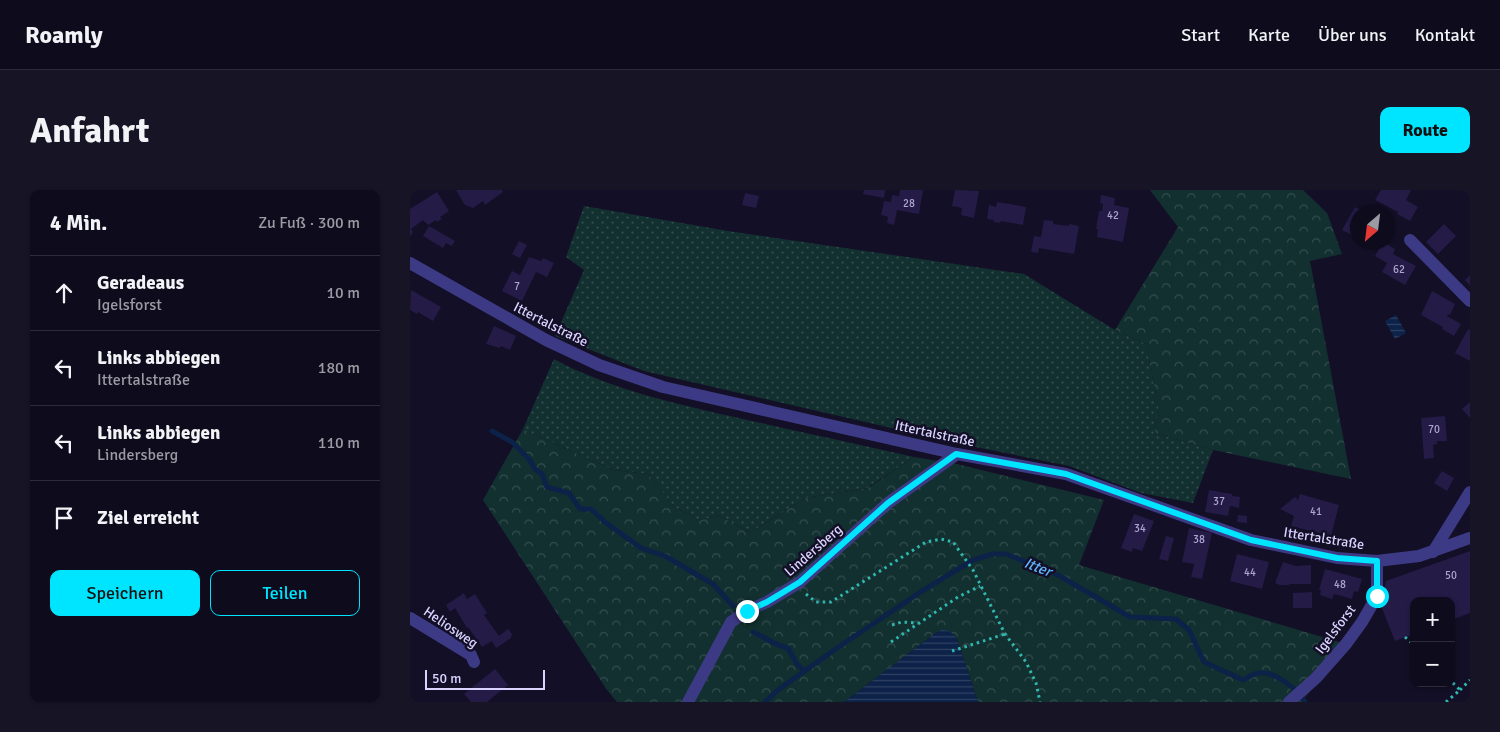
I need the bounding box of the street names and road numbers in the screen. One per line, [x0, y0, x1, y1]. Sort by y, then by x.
street label: Ittertalstraße [511, 298, 591, 350]
street label: Ittertalstraße [893, 417, 976, 450]
street label: Lindersberg [781, 521, 846, 580]
street label: Ittertalstraße [1282, 524, 1365, 553]
street label: Igelsforst [1312, 601, 1359, 657]
street label: Heliosweg [420, 603, 481, 652]

